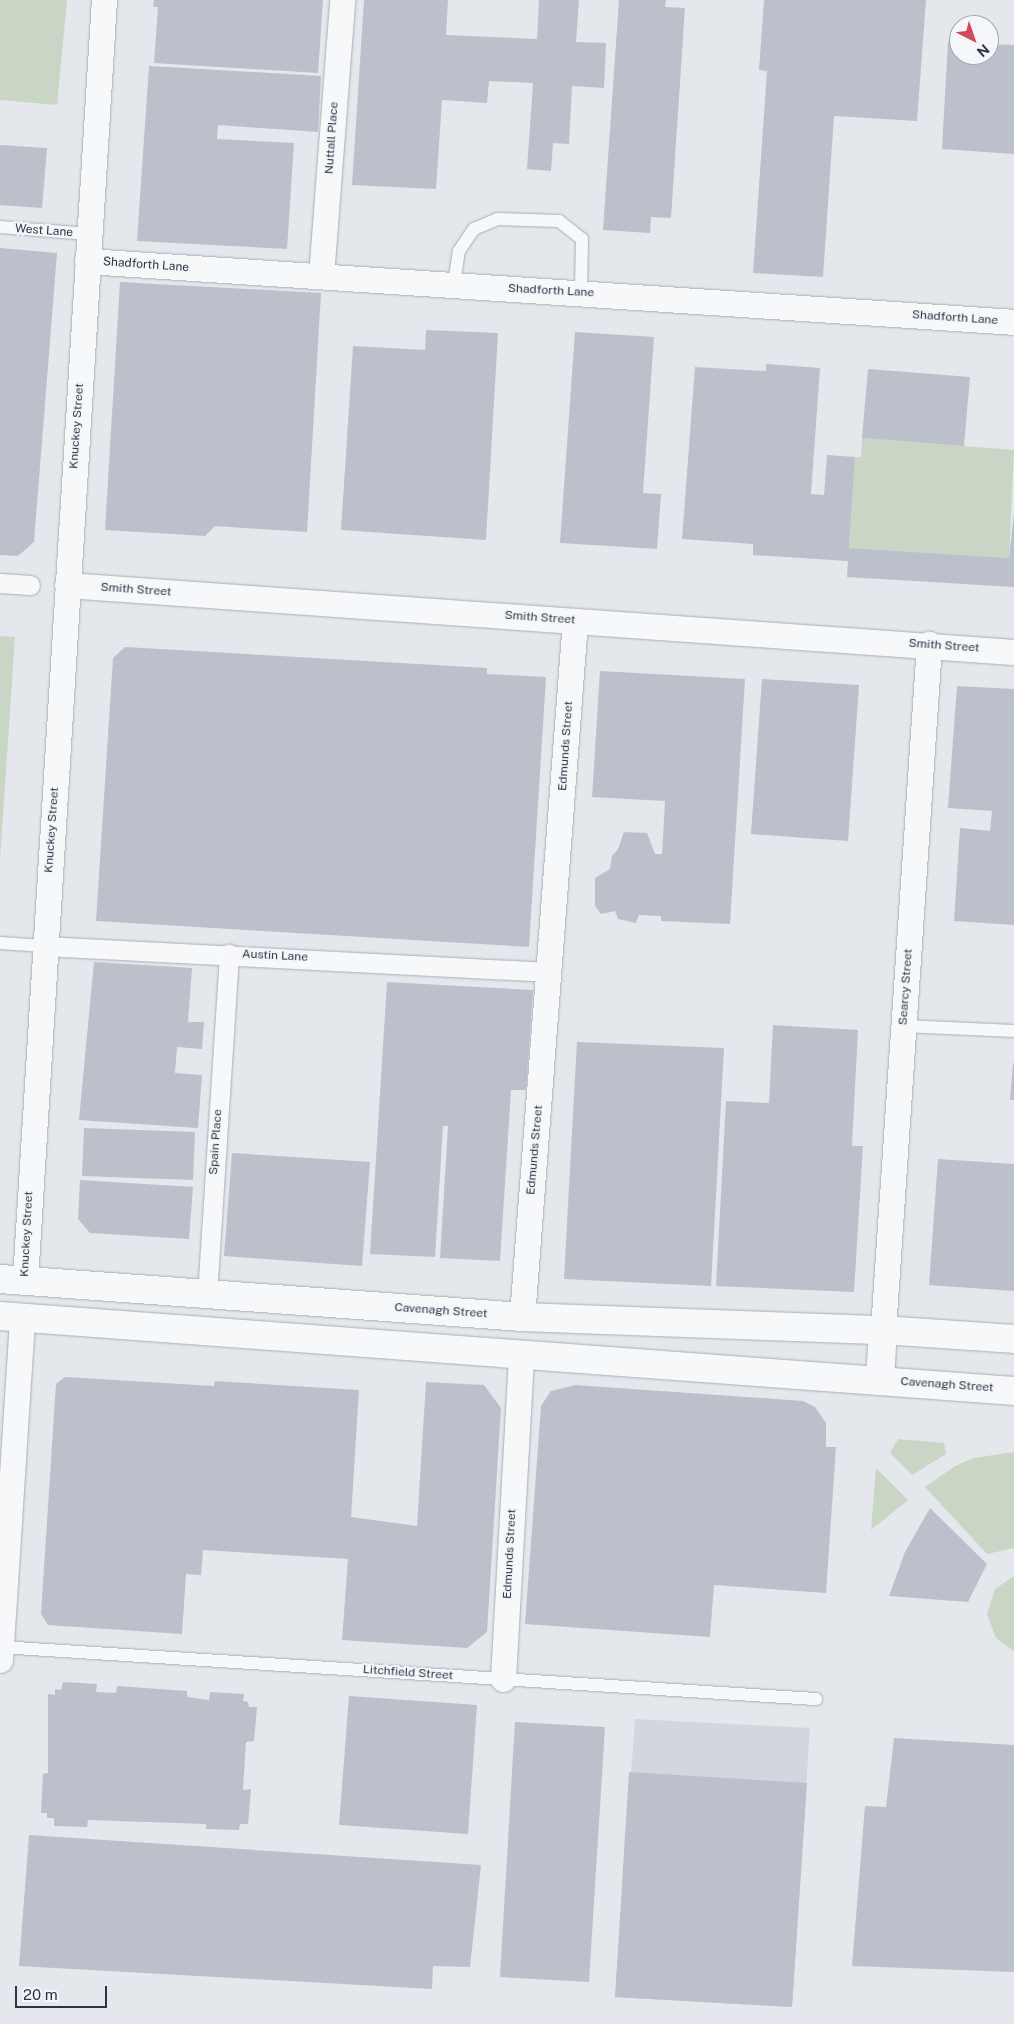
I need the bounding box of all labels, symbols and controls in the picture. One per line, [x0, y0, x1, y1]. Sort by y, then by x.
north arrow [949, 15, 999, 65]
text: N [974, 41, 993, 60]
street label: Nuttall Place [322, 101, 342, 175]
street label: West Lane [14, 222, 74, 240]
street label: Shadforth Lane [102, 255, 190, 275]
street label: Shadforth Lane [508, 282, 594, 300]
street label: Shadforth Lane [911, 308, 999, 328]
street label: Knuckey Street [67, 383, 87, 469]
street label: Smith Street [100, 580, 172, 600]
street label: Smith Street [504, 608, 576, 628]
street label: Smith Street [908, 636, 980, 656]
street label: Edmunds Street [556, 701, 576, 791]
street label: Knuckey Street [42, 787, 62, 873]
street label: Austin Lane [242, 947, 308, 965]
street label: Searcy Street [896, 948, 916, 1026]
street label: Edmunds Street [524, 1104, 546, 1196]
street label: Spain Place [207, 1109, 225, 1175]
street label: Knuckey Street [18, 1191, 36, 1277]
street label: Cavenagh Street [394, 1301, 488, 1321]
street label: Cavenagh Street [900, 1375, 994, 1395]
street label: Edmunds Street [500, 1509, 520, 1599]
street label: Litchfield Street [362, 1663, 454, 1683]
scale bar [18, 1976, 110, 2008]
text: 20 m [23, 1986, 58, 2003]

